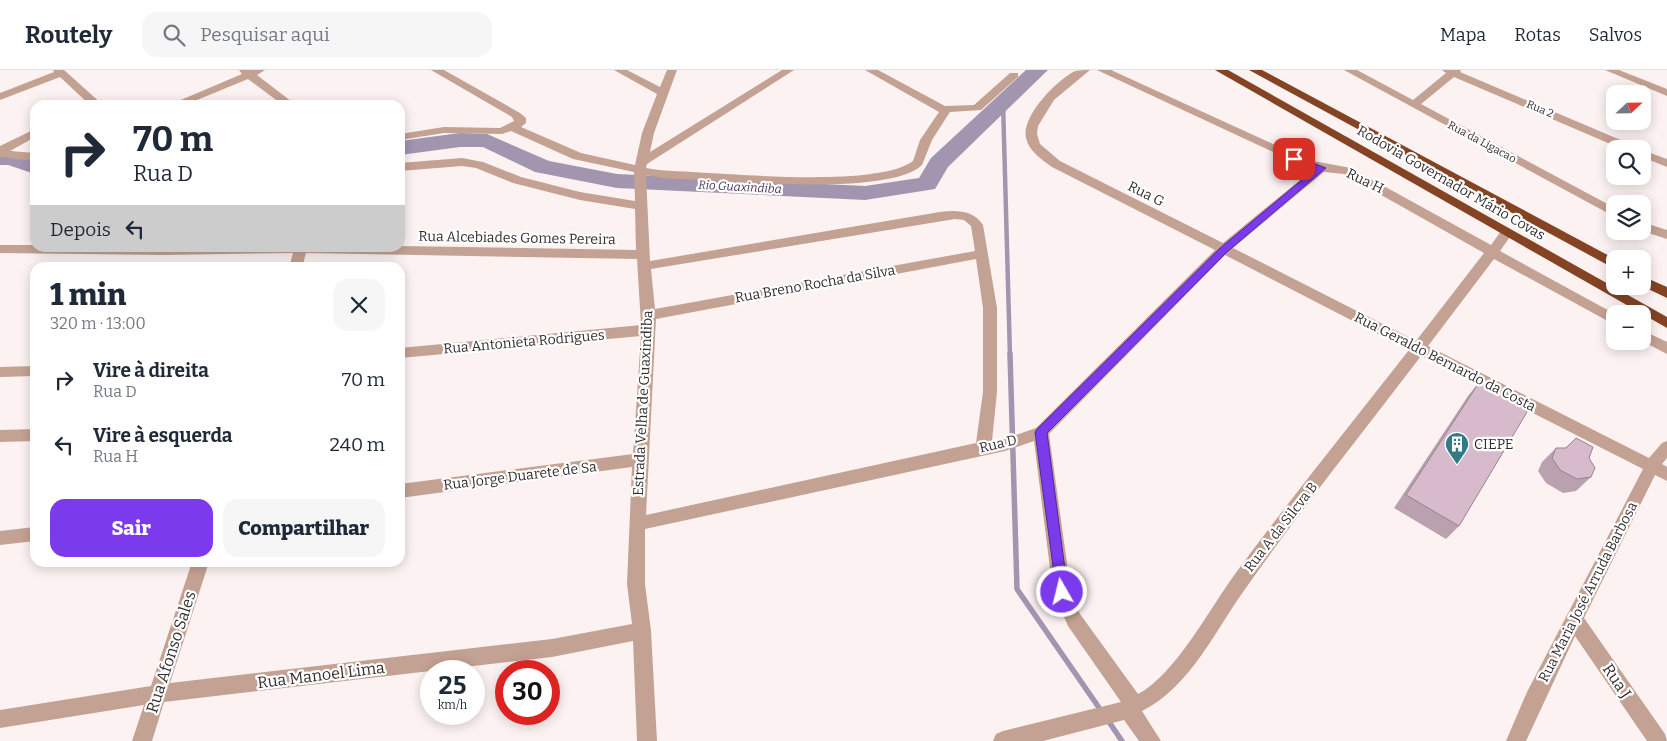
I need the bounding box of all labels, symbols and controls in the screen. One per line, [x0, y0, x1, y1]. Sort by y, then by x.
search box [142, 12, 492, 57]
text: Routely [25, 21, 112, 49]
icon: search [160, 21, 188, 49]
text: Pesquisar aqui [200, 23, 330, 46]
text: Mapa [1440, 24, 1486, 46]
text: Rotas [1514, 24, 1561, 46]
text: Salvos [1589, 24, 1642, 46]
north arrow [1606, 85, 1651, 130]
map controls [1606, 85, 1651, 350]
street label: Rua 2 [1525, 98, 1555, 120]
text: 70 m [133, 118, 213, 160]
street label: Rua da Ligacao [1446, 118, 1518, 166]
icon: right [50, 120, 115, 185]
street label: Rodovia Governador Mário Covas [1354, 122, 1548, 244]
pin [1273, 138, 1315, 180]
button: search [1606, 140, 1651, 185]
icon: arrive [1280, 145, 1308, 173]
text: Rua D [133, 160, 193, 187]
street label: Rua H [1344, 165, 1386, 197]
water label: Rio Guaxindiba [698, 178, 782, 196]
street label: Rua G [1125, 178, 1167, 210]
button: layers [1606, 195, 1651, 240]
icon: left [121, 215, 149, 243]
text: Depois [50, 218, 111, 241]
street label: Rua Alcebiades Gomes Pereira [418, 228, 616, 248]
button: + [1606, 250, 1651, 295]
street label: Rua Breno Rocha da Silva [734, 261, 897, 306]
text: 1 min [50, 277, 126, 313]
button: close [333, 279, 385, 331]
button: − [1606, 305, 1651, 350]
street label: Estrada Velha de Guaxindiba [630, 309, 656, 496]
street label: Rua Geraldo Bernardo da Costa [1351, 309, 1539, 415]
text: 320 m · 13:00 [50, 314, 146, 333]
street label: Rua Antonieta Rodrigues [443, 326, 605, 358]
text: Vire à direita [93, 359, 209, 382]
icon: right [50, 366, 78, 394]
text: 70 m [342, 368, 385, 391]
text: Rua D [93, 382, 137, 401]
text: Vire à esquerda [93, 424, 232, 447]
icon: left [50, 431, 78, 459]
street label: Rua D [977, 431, 1019, 457]
building icon: CIEPE [1444, 431, 1470, 465]
text: 240 m [329, 433, 385, 456]
place label: CIEPE [1474, 436, 1513, 453]
text: Rua H [93, 447, 138, 466]
street label: Rua Jorge Duarete de Sa [442, 458, 598, 494]
street label: Rua A da Silcva B [1241, 479, 1321, 575]
button: Sair [50, 499, 213, 557]
button: Compartilhar [223, 499, 385, 557]
street label: Rua Maria José Arruda Barbosa [1535, 499, 1641, 685]
position arrow [1035, 565, 1087, 617]
street label: Rua Afonso Sales [142, 589, 200, 715]
street label: Rua Manoel Lima [256, 658, 386, 692]
speed limit sign: 30 [495, 660, 560, 725]
street label: Rua J [1599, 660, 1635, 702]
text: 25 [439, 671, 466, 701]
text: km/h [438, 698, 467, 712]

